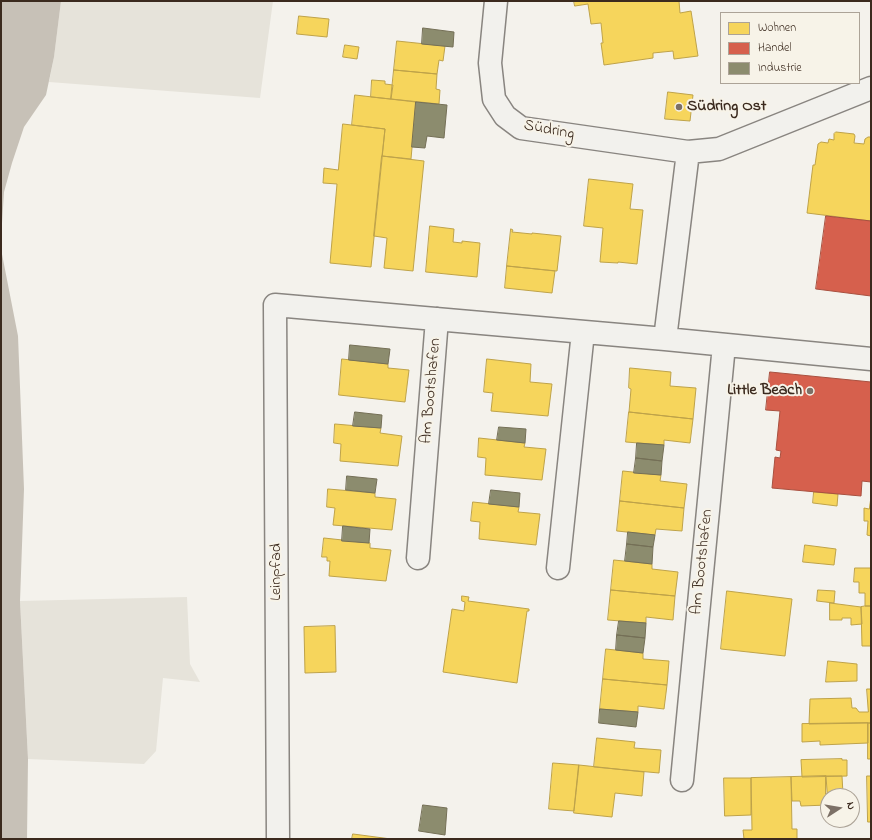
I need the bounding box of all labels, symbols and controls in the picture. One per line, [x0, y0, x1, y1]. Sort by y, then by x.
legend [720, 12, 860, 84]
text: Wohnen [758, 19, 796, 37]
text: Handel [758, 39, 792, 57]
text: Industrie [758, 59, 802, 77]
place label: Südring Ost [687, 97, 766, 117]
marker: Südring Ost [674, 102, 684, 112]
street label: Südring [522, 117, 576, 145]
street label: Am Bootshafen [418, 337, 446, 445]
place label: Little Beach [727, 381, 802, 401]
marker: Little Beach [805, 386, 815, 396]
street label: Am Bootshafen [688, 508, 718, 616]
street label: Leinpfad [267, 543, 287, 601]
north arrow [820, 788, 860, 828]
text: N [842, 800, 859, 811]

